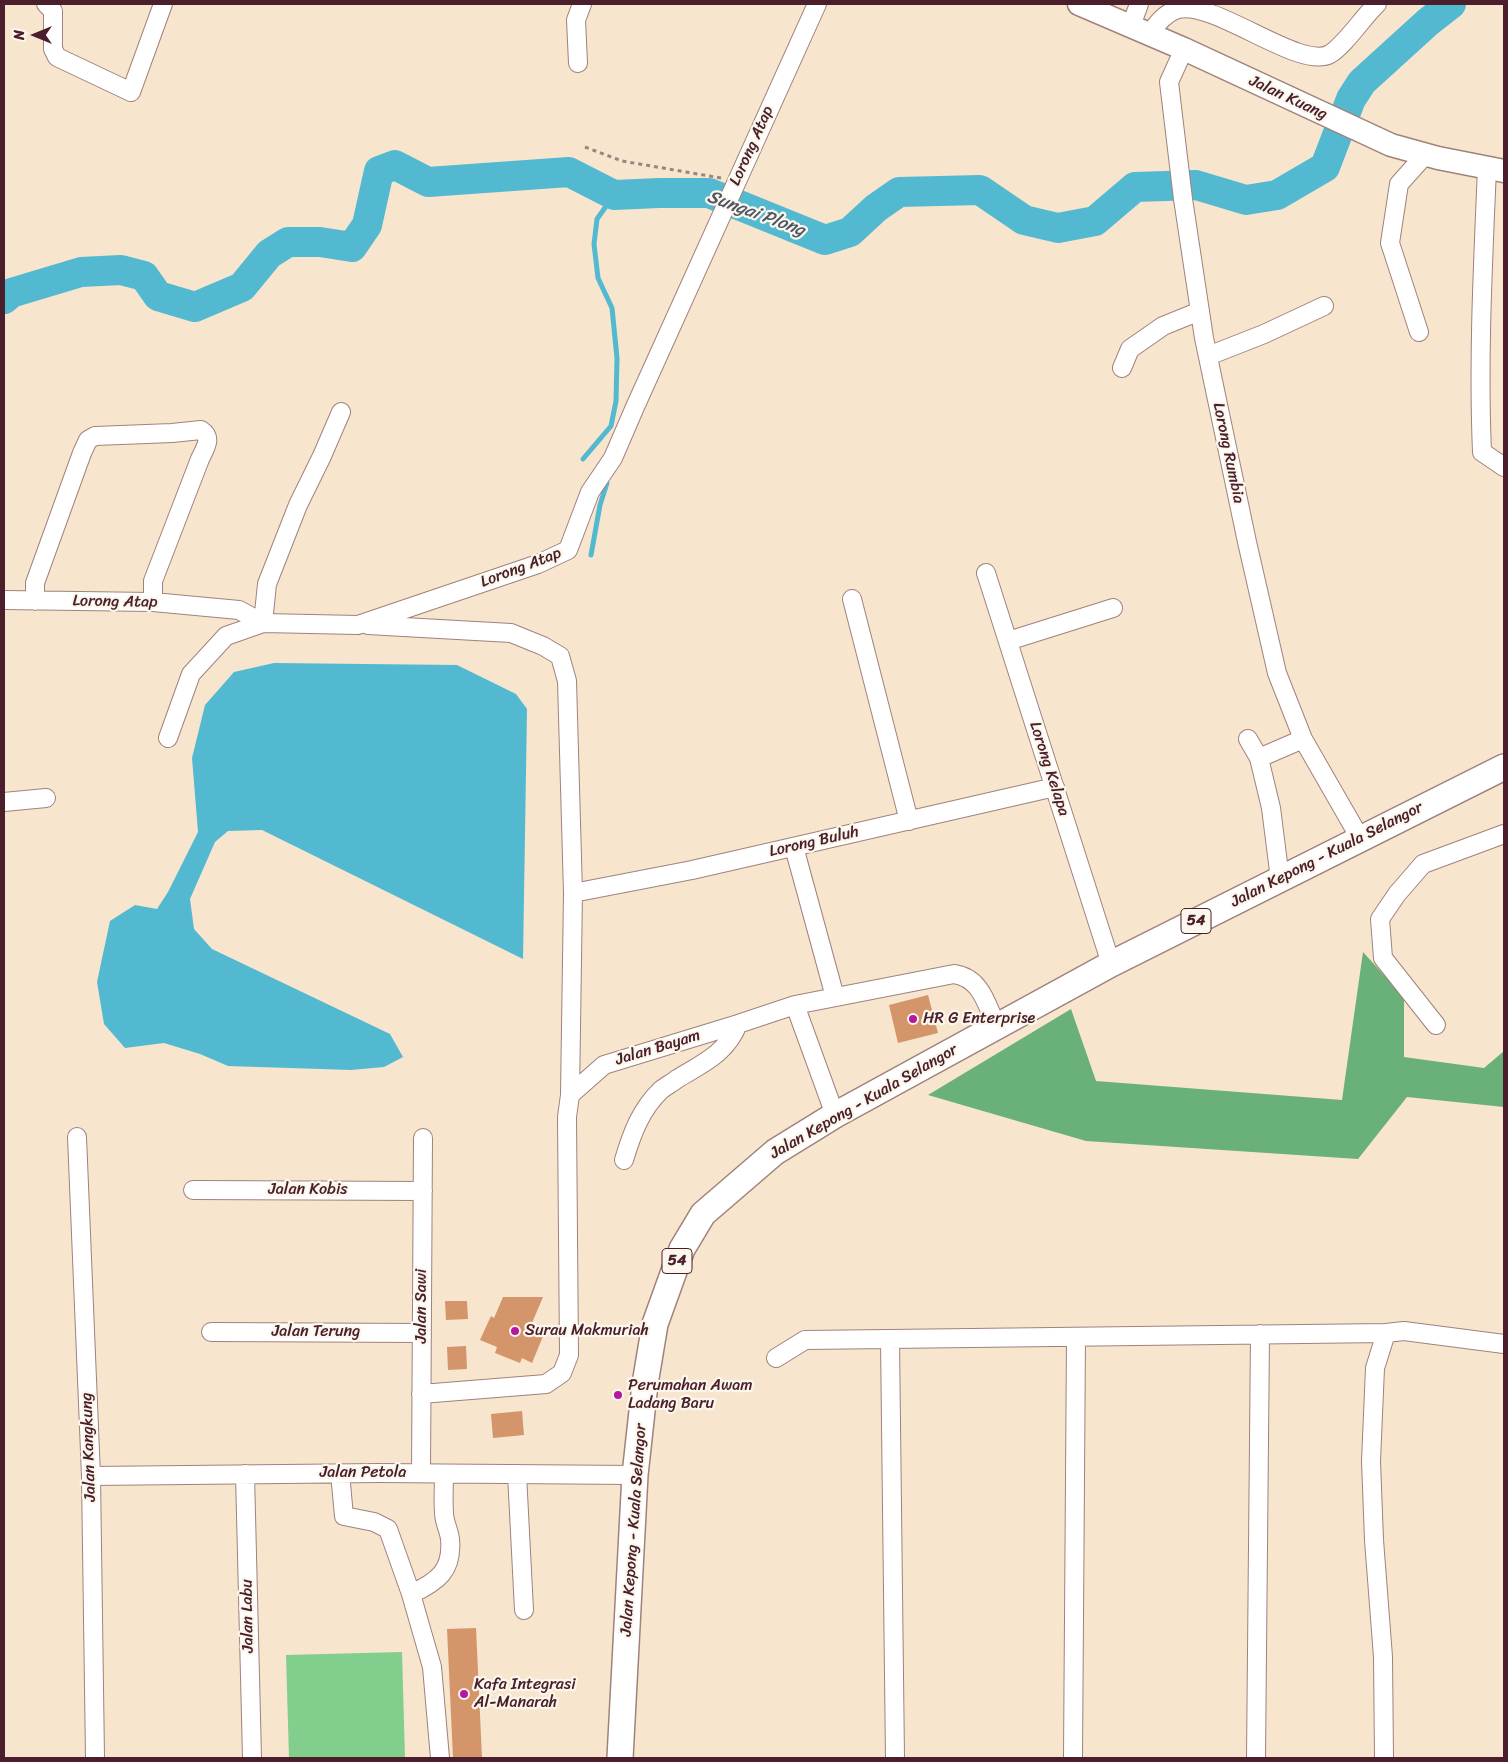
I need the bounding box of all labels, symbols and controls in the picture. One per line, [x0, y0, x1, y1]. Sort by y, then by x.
north arrow [10, 10, 60, 60]
text: N [7, 30, 32, 40]
street label: Jalan Kuang [1246, 72, 1330, 124]
street label: Lorong Atap [726, 103, 778, 189]
water label: Sungai Plong [704, 186, 808, 242]
street label: Lorong Rumbia [1208, 401, 1248, 505]
street label: Lorong Atap [478, 544, 564, 592]
street label: Lorong Atap [72, 592, 158, 612]
street label: Lorong Kelapa [1025, 719, 1073, 819]
street label: Jalan Kepong - Kuala Selangor [1228, 798, 1426, 912]
street label: Lorong Buluh [767, 822, 861, 862]
road number: 54 [1181, 908, 1211, 934]
place label: HR G Enterprise [923, 1009, 1035, 1029]
marker: HR G Enterprise [907, 1013, 919, 1025]
street label: Jalan Bayam [613, 1026, 703, 1070]
street label: Jalan Kepong - Kuala Selangor [767, 1040, 961, 1164]
street label: Jalan Kobis [268, 1180, 348, 1200]
road number: 54 [662, 1248, 692, 1274]
street label: Jalan Sawi [412, 1269, 432, 1343]
place label: Surau Makmuriah [525, 1321, 649, 1341]
street label: Jalan Terung [272, 1322, 360, 1342]
marker: Surau Makmuriah [509, 1325, 521, 1337]
place label: Perumahan Awam Ladang Baru [628, 1376, 752, 1414]
marker: Perumahan Awam Ladang Baru [612, 1389, 624, 1401]
street label: Jalan Kangkung [78, 1392, 100, 1502]
street label: Jalan Kepong - Kuala Selangor [617, 1423, 651, 1637]
street label: Jalan Petola [320, 1463, 406, 1483]
street label: Jalan Labu [238, 1579, 258, 1653]
place label: Kafa Integrasi Al-Manarah [474, 1675, 576, 1713]
marker: Kafa Integrasi Al-Manarah [458, 1688, 470, 1700]

